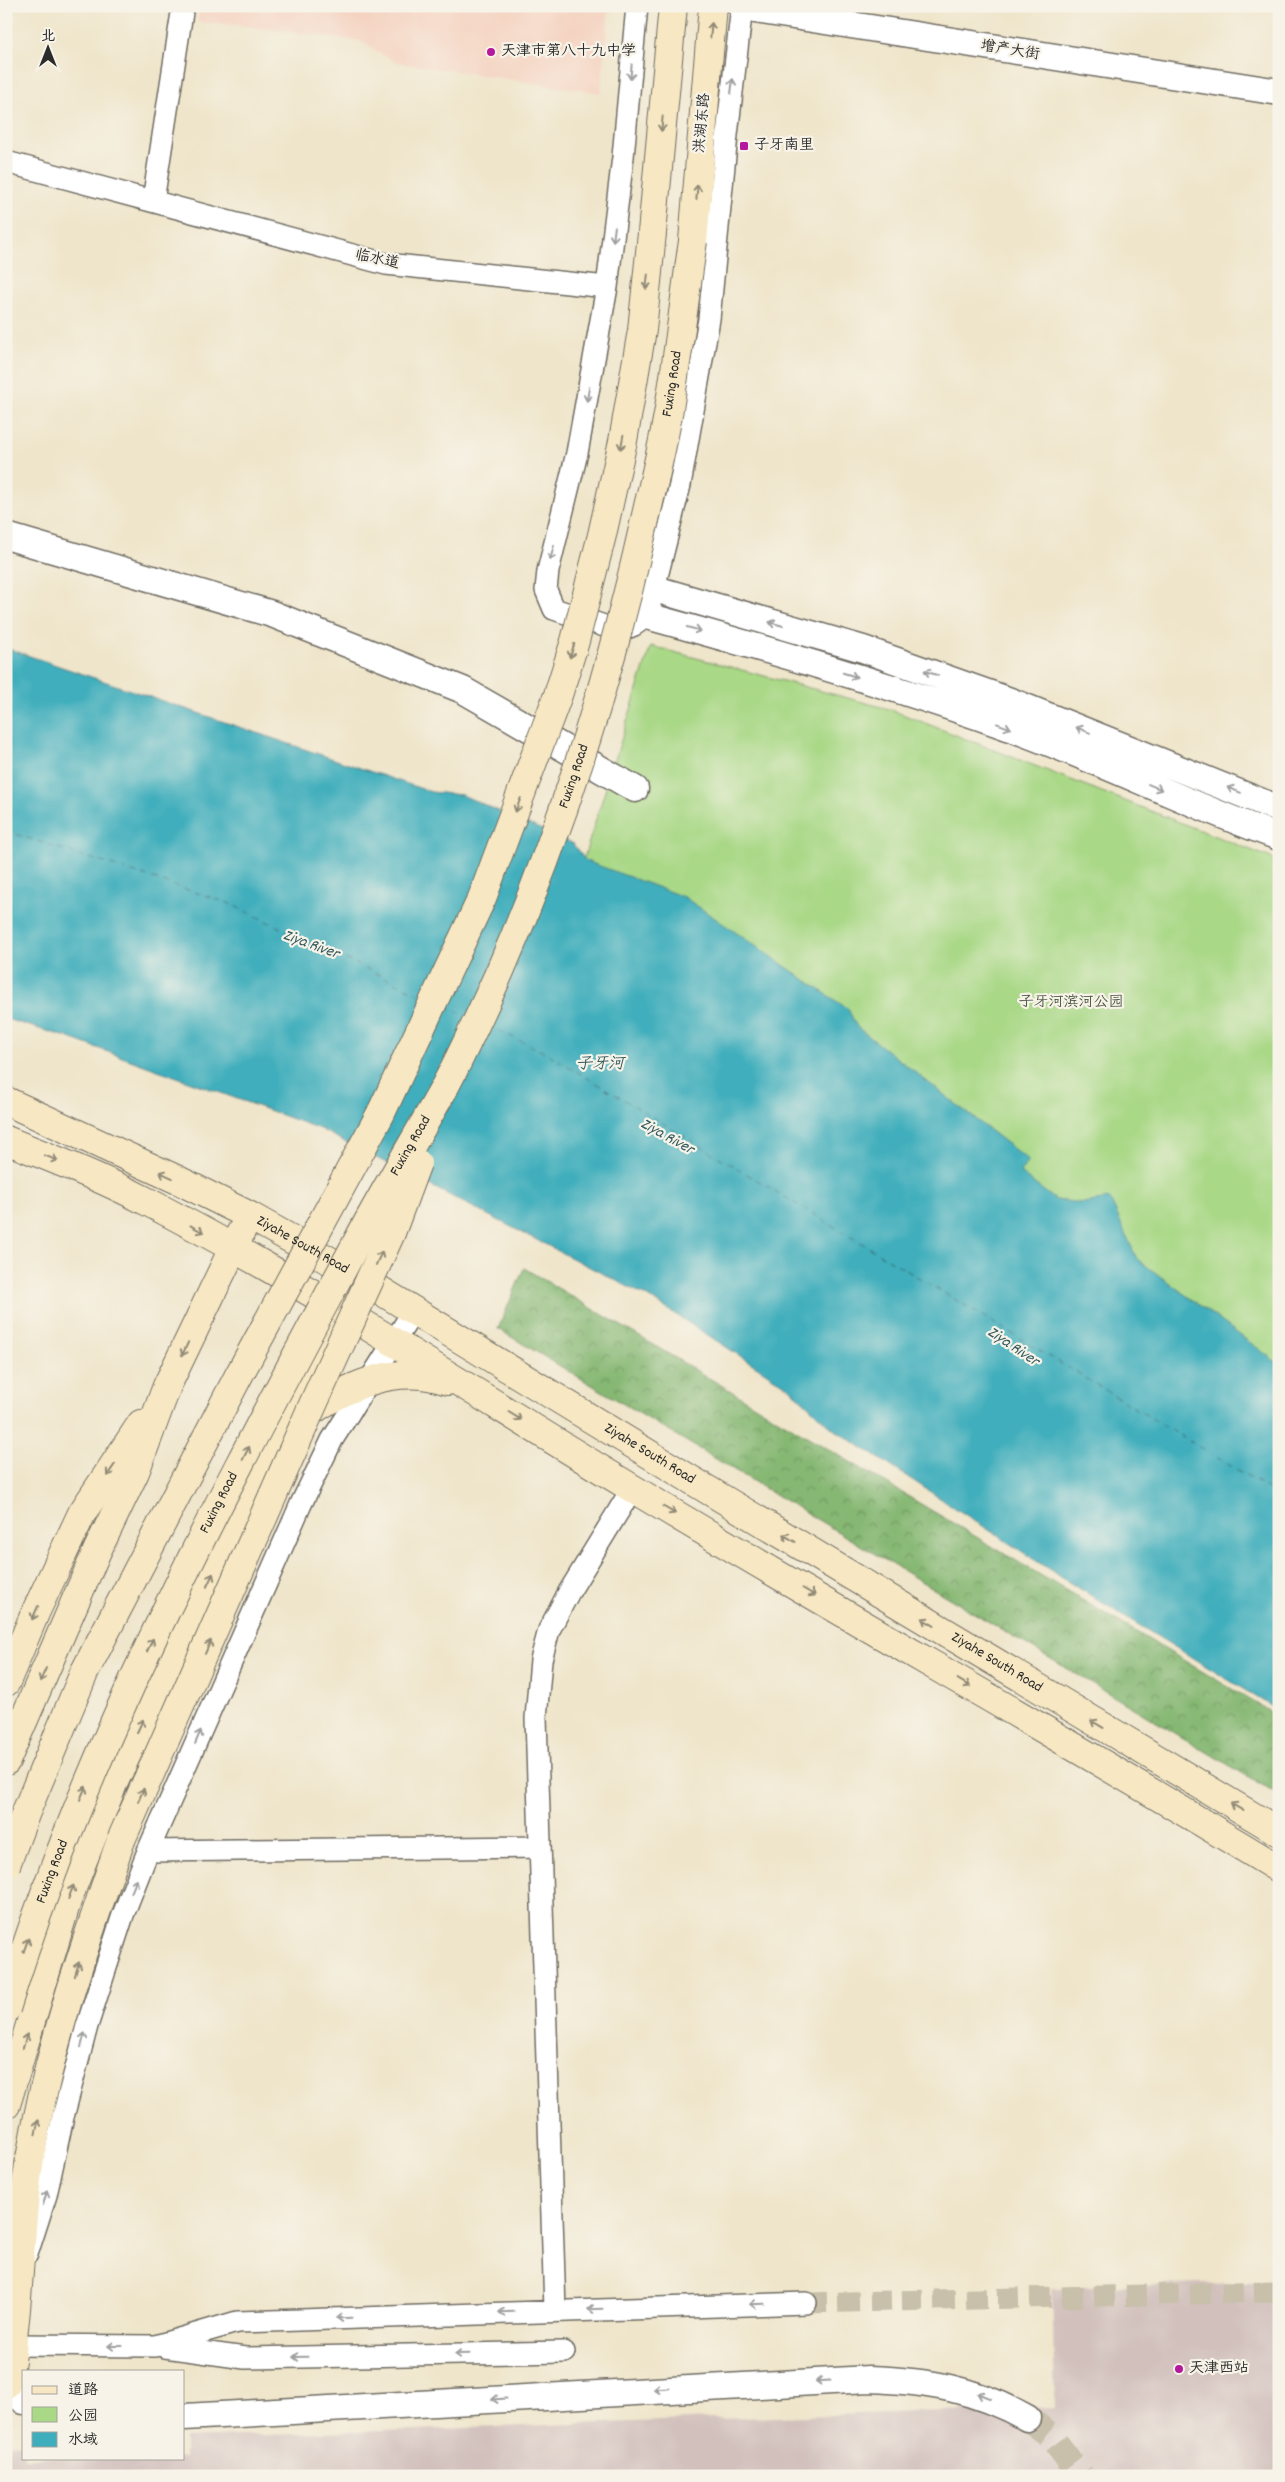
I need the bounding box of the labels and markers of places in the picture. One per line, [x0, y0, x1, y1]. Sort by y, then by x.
place label: 天津市第八十九中学 [501, 41, 636, 63]
marker: 天津市第八十九中学 [485, 46, 497, 58]
place label: 子牙南里 [754, 135, 814, 157]
marker: 子牙南里 [738, 140, 750, 152]
place label: 天津西站 [1189, 2358, 1249, 2380]
marker: 天津西站 [1173, 2363, 1185, 2375]

